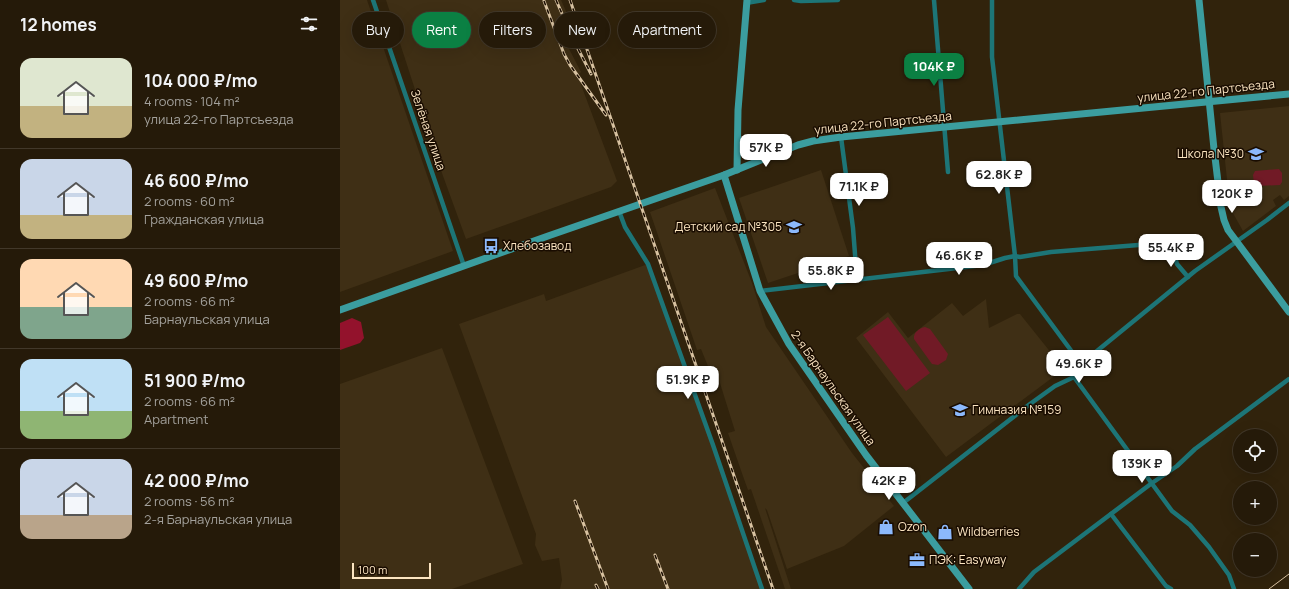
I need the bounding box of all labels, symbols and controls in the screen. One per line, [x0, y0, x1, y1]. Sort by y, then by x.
chip: Buy [352, 12, 404, 48]
chip: Rent [412, 12, 471, 48]
chip: Filters [479, 12, 546, 48]
chip: New [554, 12, 610, 48]
chip: Apartment [618, 12, 716, 48]
text: 12 homes [20, 13, 97, 36]
icon: filters [298, 13, 320, 35]
pin: 104K ₽ [901, 53, 967, 87]
text: 104K ₽ [913, 57, 955, 75]
text: 104 000 ₽/mo [144, 69, 257, 92]
icon: home [52, 74, 100, 122]
street label: улица 22-го Партсъезда [1136, 75, 1275, 106]
street label: Зелёная улица [407, 87, 450, 173]
text: 4 rooms · 104 m² [144, 92, 240, 110]
street label: улица 22-го Партсъезда [813, 107, 952, 138]
text: улица 22-го Партсъезда [144, 110, 294, 128]
pin: 57K ₽ [738, 134, 794, 168]
text: 57K ₽ [749, 138, 783, 156]
place label: Школа №30 [1177, 145, 1244, 162]
school or university icon: Школа №30 [1247, 145, 1265, 163]
pin: 62.8K ₽ [962, 161, 1036, 195]
text: 62.8K ₽ [975, 165, 1023, 183]
text: 46 600 ₽/mo [144, 169, 249, 192]
pin: 71.1K ₽ [822, 173, 896, 207]
icon: home [52, 175, 100, 223]
text: 71.1K ₽ [839, 177, 879, 195]
pin: 120K ₽ [1199, 180, 1265, 214]
text: 120K ₽ [1211, 184, 1253, 202]
text: 2 rooms · 60 m² [144, 192, 235, 210]
text: Гражданская улица [144, 210, 264, 228]
place label: Детский сад №305 [675, 218, 782, 235]
school or university icon: Детский сад №305 [785, 218, 803, 236]
pin: 55.4K ₽ [1134, 234, 1208, 268]
bus stop icon: Хлебозавод [482, 237, 500, 255]
place label: Хлебозавод [503, 237, 571, 254]
text: 55.4K ₽ [1148, 238, 1194, 256]
pin: 46.6K ₽ [922, 242, 996, 276]
text: 46.6K ₽ [935, 246, 983, 264]
pin: 55.8K ₽ [794, 257, 868, 291]
text: 55.8K ₽ [808, 261, 854, 279]
text: 49 600 ₽/mo [144, 269, 248, 292]
icon: home [52, 275, 100, 323]
text: 2 rooms · 66 m² [144, 292, 235, 310]
text: Барнаульская улица [144, 310, 270, 328]
street label: 2-я Барнаульская улица [787, 327, 880, 449]
pin: 49.6K ₽ [1042, 350, 1116, 384]
text: 49.6K ₽ [1055, 354, 1103, 372]
pin: 51.9K ₽ [651, 366, 725, 400]
text: 51 900 ₽/mo [144, 369, 245, 392]
text: 51.9K ₽ [666, 370, 710, 388]
icon: home [52, 375, 100, 423]
text: 2 rooms · 66 m² [144, 392, 235, 410]
school or university icon: Гимназия №159 [951, 401, 969, 419]
place label: Гимназия №159 [972, 401, 1062, 418]
text: Apartment [144, 410, 208, 428]
map controls [1233, 429, 1277, 577]
button: locate [1233, 429, 1277, 473]
pin: 139K ₽ [1109, 450, 1175, 484]
text: 139K ₽ [1122, 454, 1163, 472]
pin: 42K ₽ [861, 467, 917, 501]
text: 42 000 ₽/mo [144, 469, 249, 492]
text: 42K ₽ [871, 471, 907, 489]
icon: home [52, 475, 100, 523]
button: + [1233, 481, 1277, 525]
text: 2 rooms · 56 m² [144, 492, 234, 510]
text: 2-я Барнаульская улица [144, 510, 292, 528]
shop icon: Ozon [877, 518, 895, 536]
place label: Ozon [898, 518, 927, 535]
shop icon: Wildberries [936, 523, 954, 541]
place label: Wildberries [957, 523, 1020, 540]
button: − [1233, 533, 1277, 577]
office icon: ПЭК: Easyway [908, 551, 926, 569]
place label: ПЭК: Easyway [929, 551, 1007, 568]
scale bar [352, 561, 431, 580]
text: 100 m [358, 562, 387, 577]

